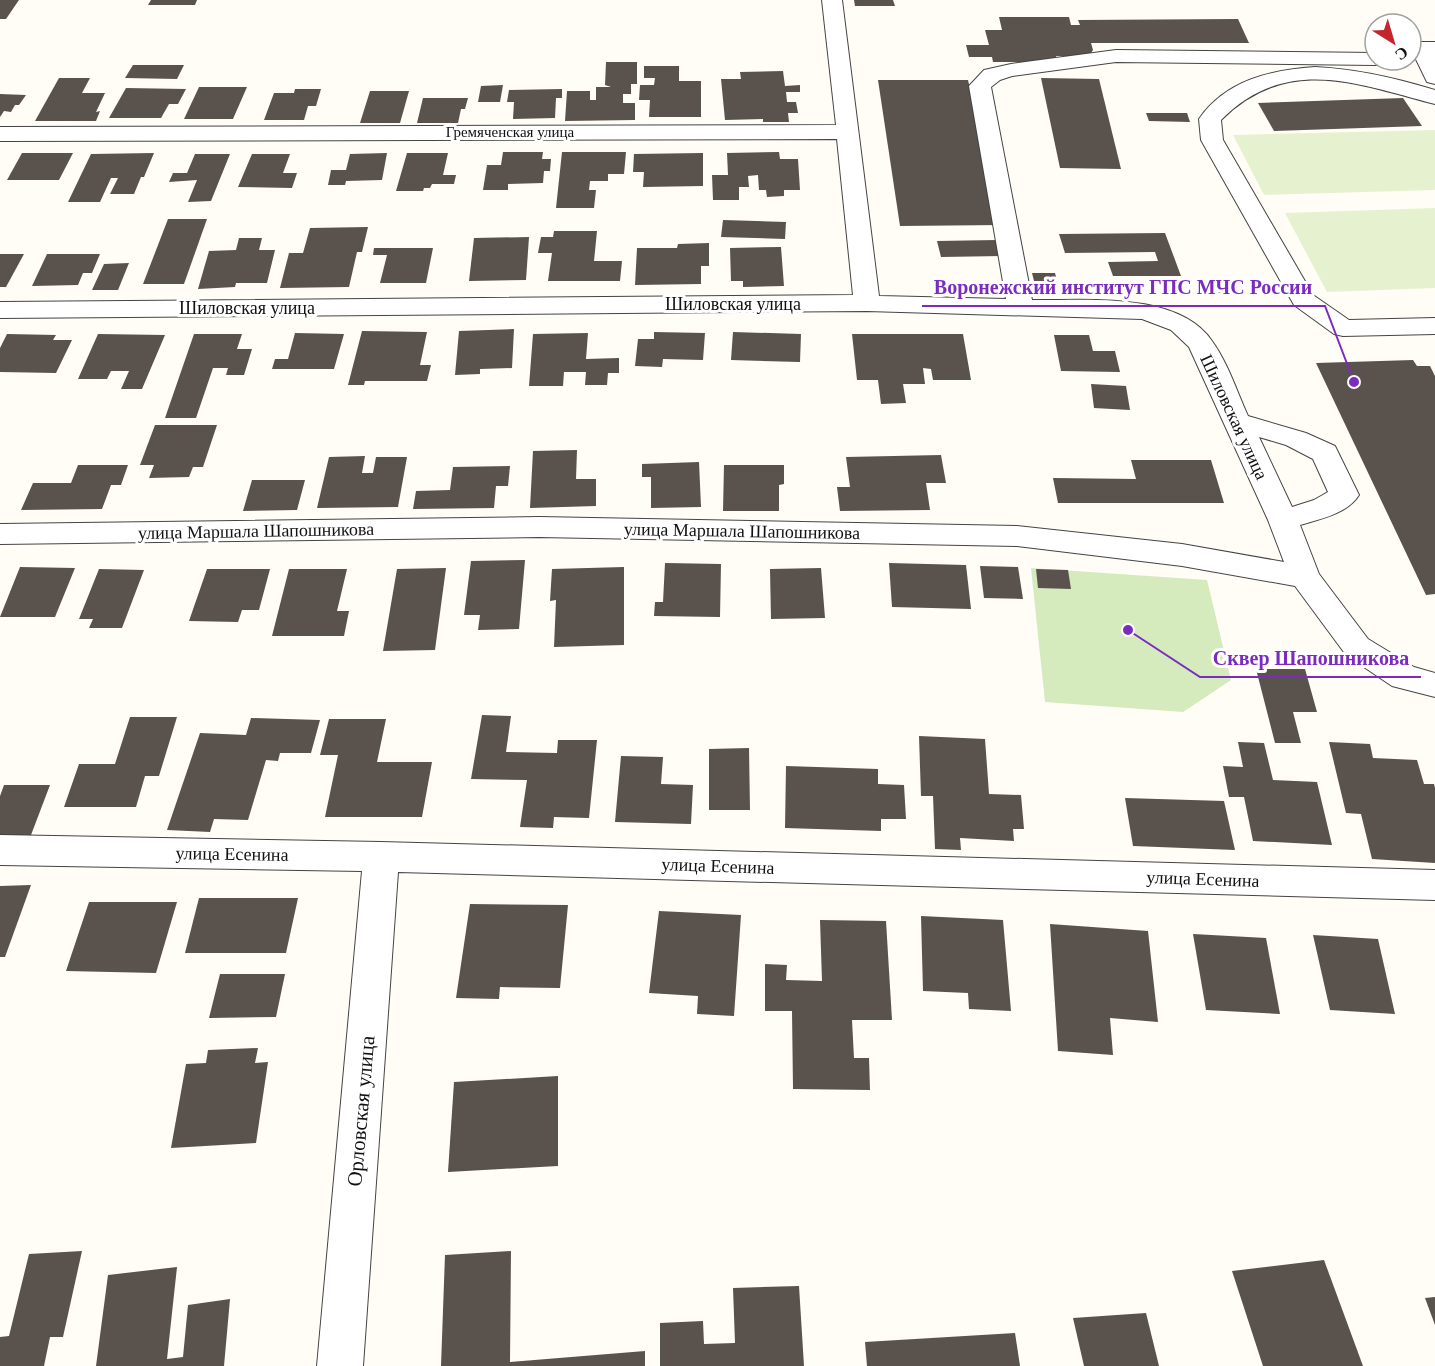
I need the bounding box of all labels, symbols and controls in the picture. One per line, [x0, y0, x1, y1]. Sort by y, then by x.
north arrow [1363, 12, 1423, 72]
text: С [1392, 43, 1411, 64]
street label: Гремяченская улица [446, 124, 575, 140]
callout: Воронежский институт ГПС МЧС России [922, 268, 1325, 306]
text: Воронежский институт ГПС МЧС России [934, 276, 1312, 299]
street label: Шиловская улица [665, 294, 801, 314]
street label: Шиловская улица [179, 298, 315, 318]
street label: Шиловская улица [1196, 351, 1272, 483]
street label: улица Маршала Шапошникова [138, 519, 374, 543]
street label: улица Маршала Шапошникова [624, 519, 860, 543]
callout: Сквер Шапошникова [1200, 639, 1421, 677]
text: Сквер Шапошникова [1213, 647, 1409, 670]
street label: улица Есенина [175, 843, 289, 865]
street label: улица Есенина [661, 854, 775, 878]
street label: улица Есенина [1146, 867, 1260, 891]
street label: Орловская улица [342, 1034, 380, 1187]

